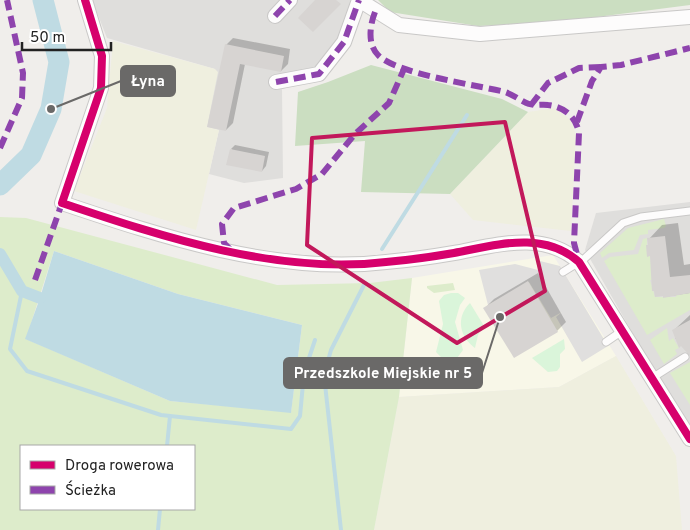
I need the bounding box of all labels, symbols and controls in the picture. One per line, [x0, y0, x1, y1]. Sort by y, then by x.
scale bar [22, 20, 111, 52]
text: 50 m [30, 29, 65, 48]
callout: Łyna [121, 66, 175, 96]
text: Łyna [131, 73, 165, 92]
callout: Przedszkole Miejskie nr 5 [284, 358, 482, 388]
text: Przedszkole Miejskie nr 5 [294, 365, 472, 384]
legend [20, 445, 195, 510]
text: Droga rowerowa [65, 457, 174, 476]
text: Ścieżka [65, 480, 116, 501]

